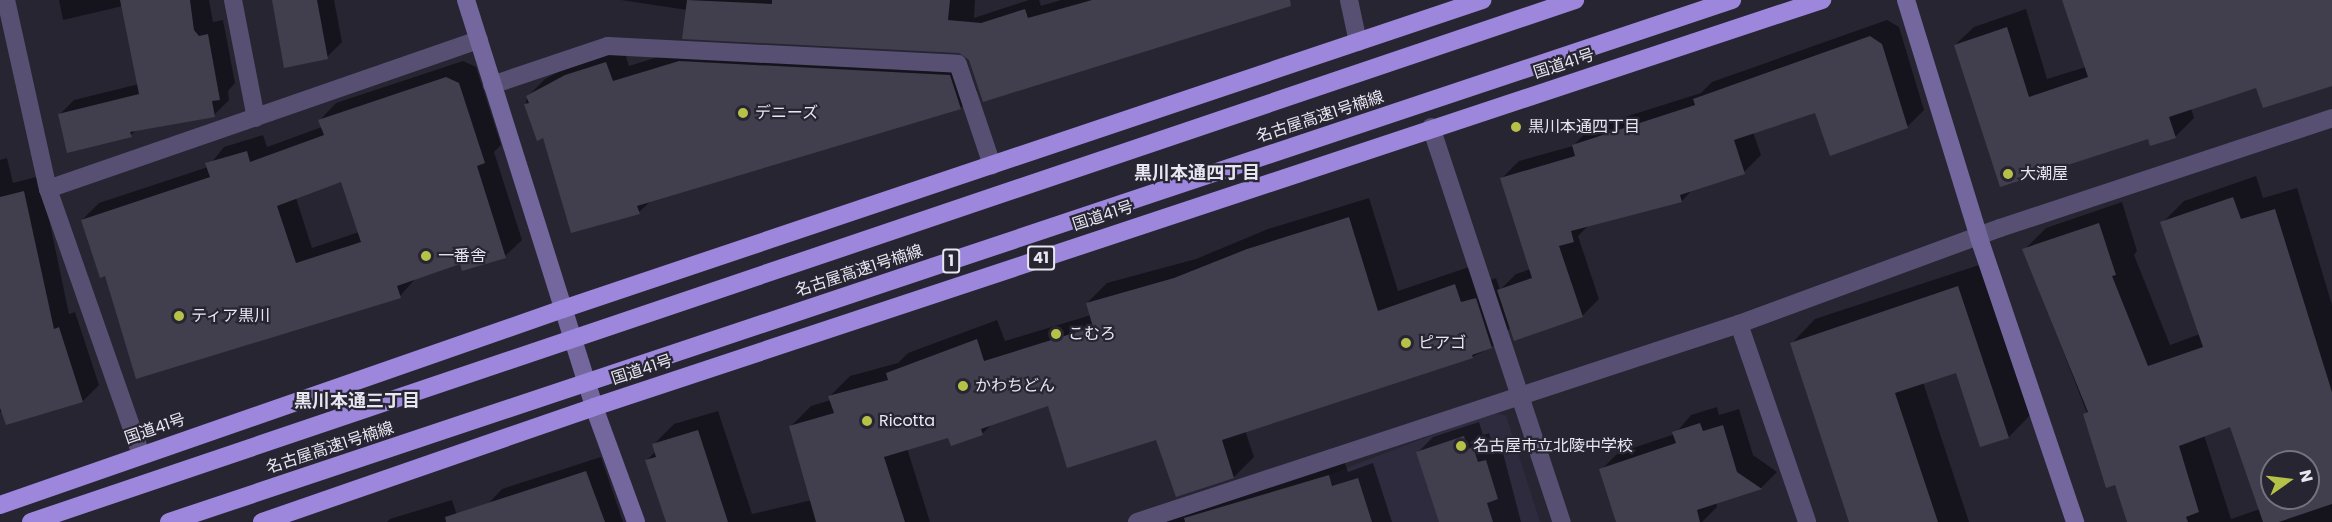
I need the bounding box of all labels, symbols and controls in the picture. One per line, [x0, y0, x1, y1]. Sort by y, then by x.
street label: 国道41号 [1531, 45, 1597, 83]
street label: 名古屋高速1号楠線 [1254, 87, 1386, 147]
place label: デニーズ [755, 103, 819, 123]
marker: デニーズ [736, 106, 750, 120]
place label: 黒川本通四丁目 [1528, 117, 1640, 137]
marker: 黒川本通四丁目 [1509, 120, 1523, 134]
district label: 黒川本通四丁目 [1134, 162, 1260, 184]
place label: 大潮屋 [2020, 164, 2068, 184]
marker: 大潮屋 [2001, 167, 2015, 181]
street label: 国道41号 [1070, 197, 1136, 235]
street label: 名古屋高速1号楠線 [793, 241, 925, 301]
place label: 一番舎 [438, 246, 486, 266]
road number: 41 [1026, 246, 1056, 270]
marker: 一番舎 [419, 249, 433, 263]
road number: 1 [942, 249, 960, 273]
place label: ティア黒川 [191, 306, 271, 326]
marker: ティア黒川 [172, 309, 186, 323]
place label: こむろ [1068, 324, 1116, 344]
marker: こむろ [1049, 327, 1063, 341]
place label: ピアゴ [1418, 333, 1466, 353]
marker: ピアゴ [1399, 336, 1413, 350]
street label: 国道41号 [609, 351, 675, 389]
place label: かわちどん [975, 376, 1055, 396]
marker: かわちどん [956, 379, 970, 393]
district label: 黒川本通三丁目 [294, 390, 420, 412]
street label: 国道41号 [122, 410, 188, 448]
place label: Ricotta [879, 411, 935, 431]
marker: Ricotta [860, 414, 874, 428]
street label: 名古屋高速1号楠線 [264, 418, 396, 478]
place label: 名古屋市立北陵中学校 [1473, 436, 1633, 456]
marker: 名古屋市立北陵中学校 [1454, 439, 1468, 453]
north arrow [2260, 450, 2320, 510]
text: N [2293, 467, 2319, 485]

